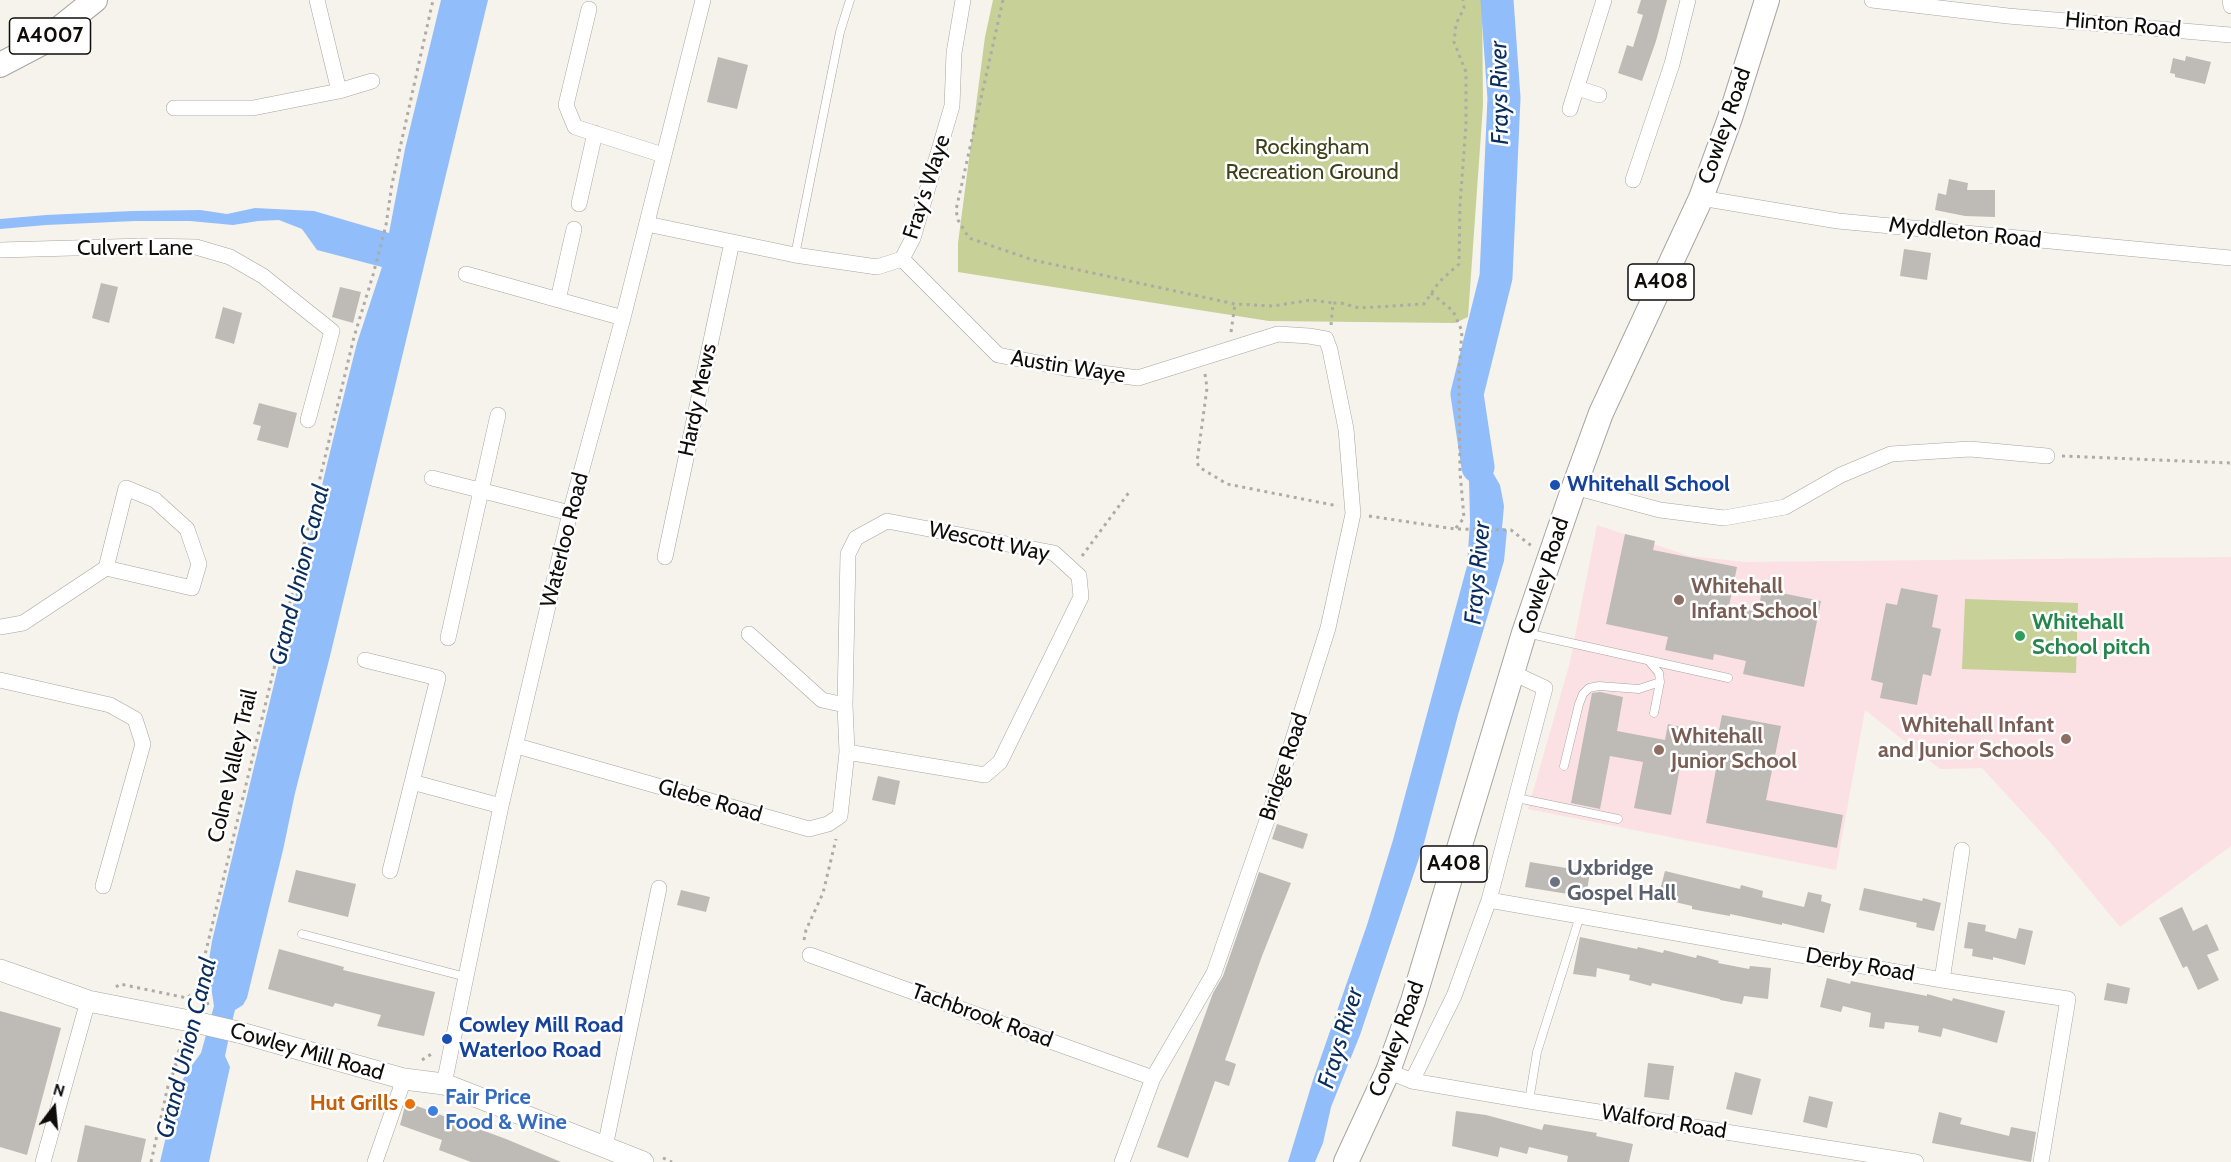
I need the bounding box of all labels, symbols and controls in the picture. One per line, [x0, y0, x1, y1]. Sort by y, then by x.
street label: Hinton Road [2064, 7, 2182, 43]
road number: A4007 [10, 18, 90, 54]
water label: Frays River [1485, 41, 1515, 145]
street label: Cowley Road [1693, 64, 1757, 188]
street label: Fray's Waye [898, 131, 956, 243]
park label: Rockingham Recreation Ground [1225, 135, 1399, 186]
street label: Myddleton Road [1887, 212, 2043, 254]
street label: Culvert Lane [77, 236, 193, 262]
road number: A408 [1628, 264, 1694, 300]
street label: Hardy Mews [673, 341, 723, 459]
street label: Austin Waye [1009, 345, 1127, 389]
street label: Waterloo Road [536, 470, 594, 610]
place label: Whitehall School [1567, 472, 1730, 498]
marker: Whitehall School [1548, 478, 1562, 492]
water label: Grand Union Canal [264, 482, 336, 668]
street label: Cowley Road [1513, 514, 1575, 638]
street label: Wescott Way [926, 516, 1052, 568]
water label: Frays River [1459, 520, 1497, 626]
place label: Whitehall Infant School [1691, 574, 1818, 626]
marker: Whitehall Infant School [1672, 593, 1686, 607]
place label: Whitehall School pitch [2032, 610, 2150, 662]
marker: Whitehall School pitch [2013, 629, 2027, 643]
street label: Colne Valley Trail [203, 687, 263, 845]
street label: Bridge Road [1254, 710, 1314, 824]
place label: Whitehall Infant and Junior Schools [1878, 713, 2054, 764]
place label: Whitehall Junior School [1671, 724, 1797, 776]
marker: Whitehall Infant and Junior Schools [2059, 732, 2073, 746]
marker: Whitehall Junior School [1652, 743, 1666, 757]
street label: Glebe Road [655, 774, 765, 828]
road number: A408 [1421, 846, 1487, 882]
place label: Uxbridge Gospel Hall [1567, 856, 1676, 908]
marker: Uxbridge Gospel Hall [1548, 875, 1562, 889]
street label: Derby Road [1804, 942, 1916, 988]
water label: Grand Union Canal [151, 955, 223, 1141]
street label: Tachbrook Road [908, 978, 1056, 1054]
street label: Cowley Road [1364, 978, 1430, 1100]
water label: Frays River [1312, 984, 1370, 1092]
place label: Cowley Mill Road Waterloo Road [459, 1013, 623, 1064]
street label: Cowley Mill Road [227, 1017, 387, 1087]
marker: Cowley Mill Road Waterloo Road [440, 1032, 454, 1046]
north arrow [24, 1078, 84, 1138]
text: N [51, 1080, 67, 1101]
place label: Fair Price Food & Wine [445, 1085, 567, 1136]
place label: Hut Grills [310, 1091, 398, 1117]
marker: Hut Grills [403, 1097, 417, 1111]
street label: Walford Road [1600, 1099, 1728, 1145]
marker: Fair Price Food & Wine [426, 1104, 440, 1118]

